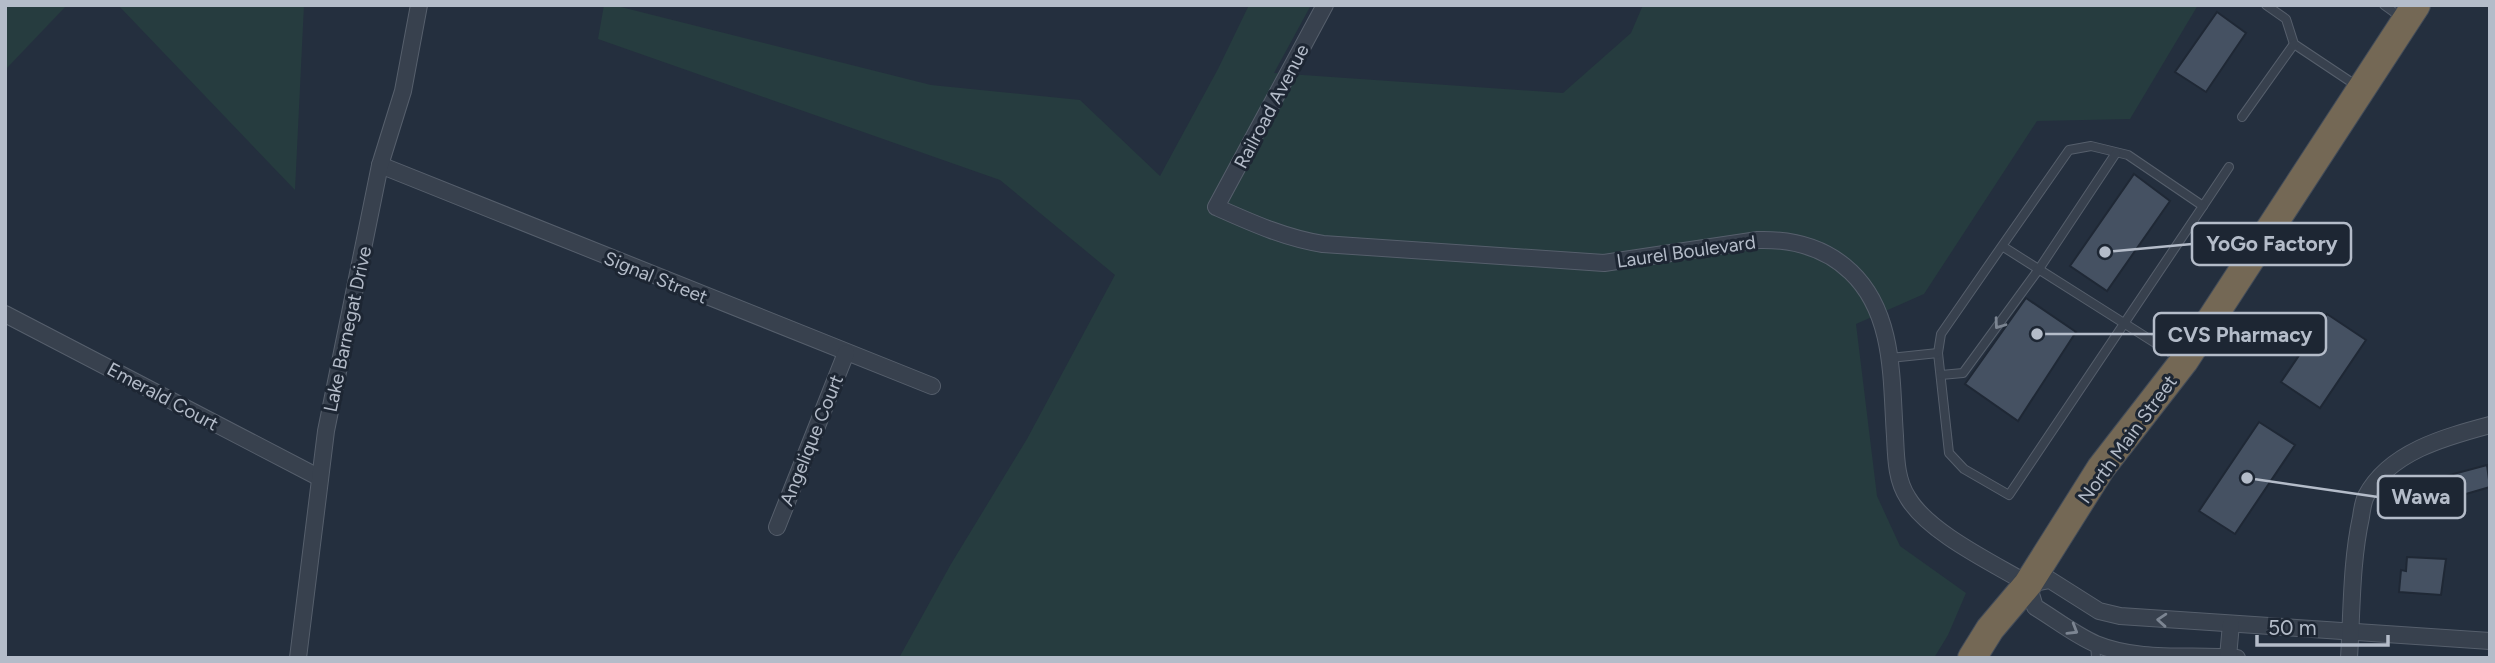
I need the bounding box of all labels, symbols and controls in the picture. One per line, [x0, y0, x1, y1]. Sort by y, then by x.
street label: Railroad Avenue [1229, 40, 1314, 172]
callout: YoGo Factory [2192, 223, 2351, 265]
street label: Laurel Boulevard [1615, 230, 1757, 273]
text: YoGo Factory [2206, 231, 2339, 256]
street label: Lake Barnegat Drive [319, 244, 376, 414]
street label: Signal Street [601, 246, 711, 309]
callout: CVS Pharmacy [2154, 313, 2326, 355]
one-way arrow [1994, 316, 2007, 329]
text: CVS Pharmacy [2168, 322, 2313, 347]
street label: Emerald Court [103, 357, 222, 435]
street label: Angelique Court [775, 371, 848, 509]
street label: North Main Street [2073, 371, 2182, 508]
callout: Wawa [2378, 476, 2465, 518]
text: Wawa [2391, 484, 2451, 509]
scale bar [2257, 604, 2388, 648]
one-way arrow [2157, 613, 2168, 628]
text: 50 m [2268, 615, 2317, 640]
one-way arrow [2065, 622, 2078, 635]

